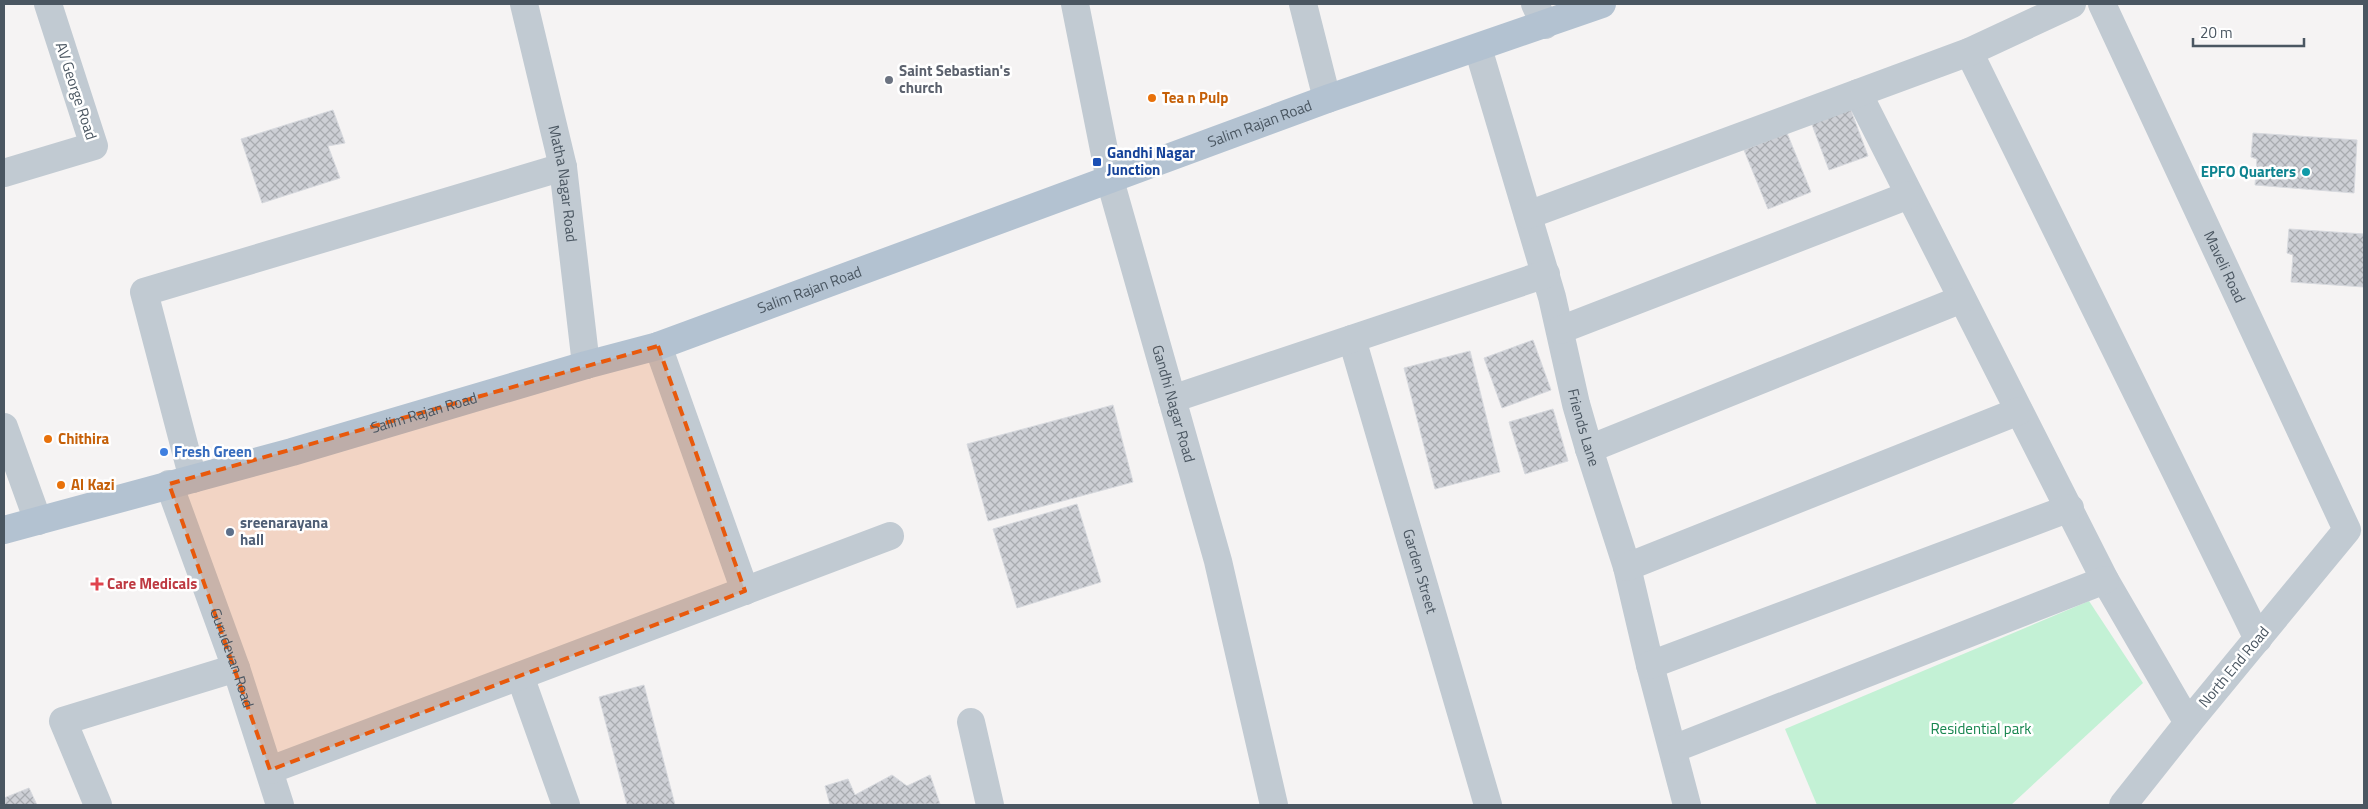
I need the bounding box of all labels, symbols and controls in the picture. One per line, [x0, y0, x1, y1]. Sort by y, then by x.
scale bar [2193, 15, 2304, 47]
text: 20 m [2200, 21, 2233, 44]
street label: AV George Road [50, 39, 103, 143]
place label: Saint Sebastian's church [899, 59, 1010, 99]
marker: Saint Sebastian's church [883, 74, 895, 86]
place label: Tea n Pulp [1162, 86, 1228, 109]
marker: Tea n Pulp [1146, 92, 1158, 104]
street label: Salim Rajan Road [1204, 94, 1315, 153]
street label: Matha Nagar Road [542, 123, 584, 243]
place label: Gandhi Nagar Junction [1107, 141, 1196, 181]
marker: Gandhi Nagar Junction [1091, 156, 1103, 168]
place label: EPFO Quarters [2201, 160, 2296, 183]
marker: EPFO Quarters [2300, 166, 2312, 178]
street label: Maveli Road [2198, 227, 2252, 307]
street label: Salim Rajan Road [754, 260, 865, 319]
street label: Gandhi Nagar Road [1146, 342, 1202, 465]
street label: Salim Rajan Road [368, 386, 480, 439]
street label: Friends Lane [1562, 386, 1606, 469]
place label: Chithira [58, 427, 110, 450]
marker: Chithira [42, 433, 54, 445]
place label: Fresh Green [174, 440, 252, 463]
marker: Fresh Green [158, 446, 170, 458]
place label: Al Kazi [71, 473, 115, 496]
marker: Al Kazi [55, 479, 67, 491]
place label: sreenarayana hall [240, 511, 328, 551]
marker: sreenarayana hall [224, 526, 236, 538]
street label: Garden Street [1397, 526, 1444, 617]
place label: Care Medicals [107, 572, 197, 595]
marker: Care Medicals [91, 578, 103, 590]
street label: Gurudevan Road [204, 605, 260, 711]
street label: North End Road [2193, 621, 2275, 712]
park label: Residential park [1930, 717, 2032, 740]

